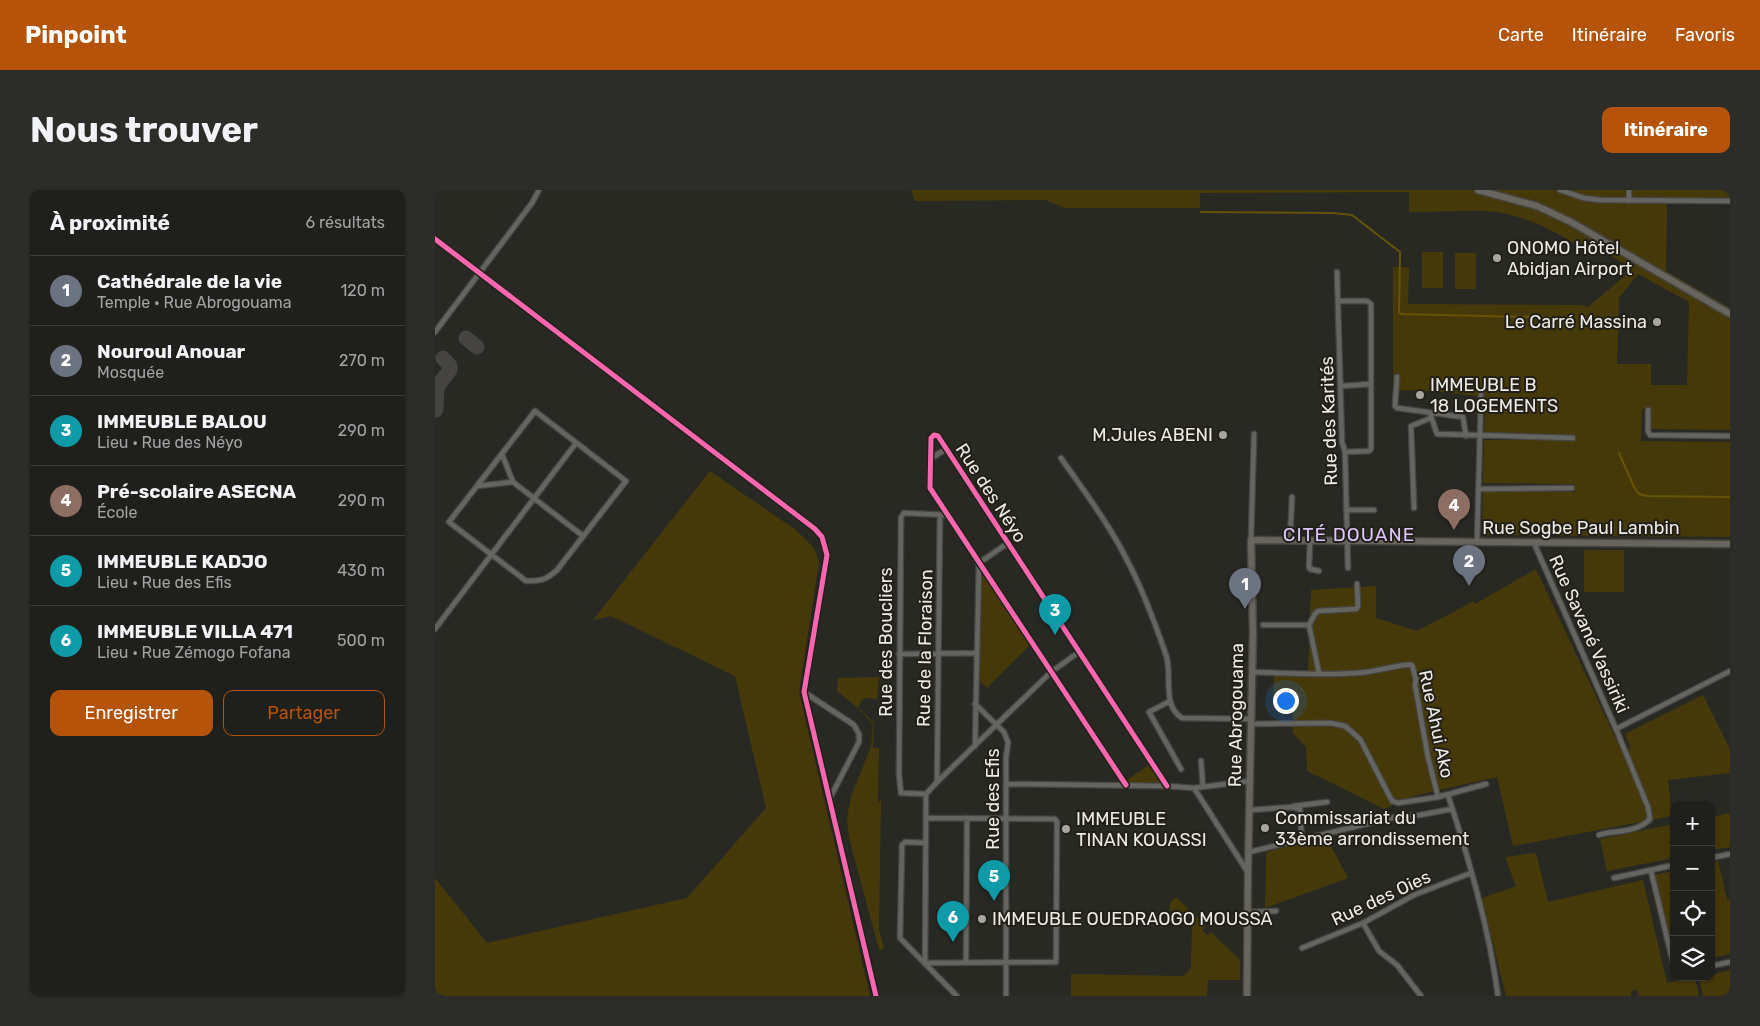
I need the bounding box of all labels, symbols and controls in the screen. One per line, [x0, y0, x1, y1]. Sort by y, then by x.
text: Pinpoint [25, 21, 127, 49]
text: Carte [1498, 24, 1544, 46]
text: Itinéraire [1572, 24, 1647, 46]
text: Favoris [1675, 24, 1735, 46]
button: Itinéraire [1602, 107, 1730, 153]
text: Nous trouver [30, 109, 258, 151]
text: À proximité [50, 210, 170, 235]
text: 6 résultats [305, 213, 385, 232]
place label: ONOMO Hôtel Abidjan Airport [1507, 237, 1632, 280]
marker: ONOMO Hôtel Abidjan Airport [1491, 252, 1503, 264]
text: Cathédrale de la vie [97, 270, 282, 293]
text: 1 [62, 281, 70, 300]
text: 120 m [340, 281, 385, 300]
text: Temple · Rue Abrogouama [97, 293, 292, 312]
place label: Le Carré Massina [1505, 311, 1647, 333]
marker: Le Carré Massina [1651, 316, 1663, 328]
text: Nouroul Anouar [97, 340, 245, 363]
text: 2 [61, 351, 71, 370]
text: 270 m [339, 351, 385, 370]
street label: Rue des Karités [1316, 356, 1342, 486]
text: Mosquée [97, 363, 164, 382]
place label: IMMEUBLE B 18 LOGEMENTS [1430, 374, 1558, 417]
marker: IMMEUBLE B 18 LOGEMENTS [1414, 389, 1426, 401]
text: IMMEUBLE BALOU [97, 410, 267, 433]
text: 3 [61, 421, 71, 440]
text: 290 m [338, 421, 385, 440]
place label: M.Jules ABENI [1092, 424, 1213, 446]
marker: M.Jules ABENI [1217, 429, 1229, 441]
text: Lieu · Rue des Néyo [97, 433, 243, 452]
street label: Rue des Néyo [951, 439, 1031, 547]
text: Pré-scolaire ASECNA [97, 480, 296, 503]
pin: 4 [1438, 489, 1470, 530]
text: 4 [61, 491, 71, 510]
text: 290 m [338, 491, 385, 510]
text: École [97, 503, 137, 522]
street label: Rue Sogbe Paul Lambin [1482, 517, 1680, 539]
district label: CITÉ DOUANE [1283, 523, 1415, 546]
pin: 2 [1453, 545, 1485, 586]
text: IMMEUBLE KADJO [97, 550, 268, 573]
street label: Rue Savané Vassiriki [1544, 552, 1634, 716]
text: 5 [61, 561, 71, 580]
text: 430 m [337, 561, 385, 580]
street label: Rue des Boucliers [875, 567, 897, 717]
pin: 1 [1229, 568, 1261, 609]
street label: Rue de la Floraison [913, 569, 937, 727]
text: Lieu · Rue des Efis [97, 573, 232, 592]
pin: 3 [1039, 594, 1071, 635]
text: IMMEUBLE VILLA 471 [97, 620, 293, 643]
text: 6 [61, 631, 71, 650]
text: 500 m [337, 631, 385, 650]
text: Lieu · Rue Zémogo Fofana [97, 643, 291, 662]
street label: Rue Abrogouama [1224, 643, 1248, 787]
street label: Rue Ahui Ako [1414, 668, 1458, 780]
your location [1273, 688, 1299, 714]
button: Enregistrer [50, 690, 213, 736]
button: Partager [223, 690, 385, 736]
street label: Rue des Efis [982, 748, 1004, 850]
map controls [1670, 801, 1715, 981]
button: + [1670, 801, 1715, 846]
place label: Commissariat du 33ème arrondissement [1275, 807, 1469, 850]
place label: IMMEUBLE TINAN KOUASSI [1076, 808, 1207, 851]
marker: Commissariat du 33ème arrondissement [1259, 822, 1271, 834]
marker: IMMEUBLE TINAN KOUASSI [1060, 823, 1072, 835]
button: − [1670, 846, 1715, 891]
pin: 5 [978, 860, 1010, 901]
street label: Rue des Oies [1328, 865, 1434, 931]
button: locate [1670, 891, 1715, 936]
pin: 6 [937, 901, 969, 942]
place label: IMMEUBLE OUEDRAOGO MOUSSA [992, 908, 1273, 930]
marker: IMMEUBLE OUEDRAOGO MOUSSA [976, 913, 988, 925]
button: layers [1670, 936, 1715, 981]

